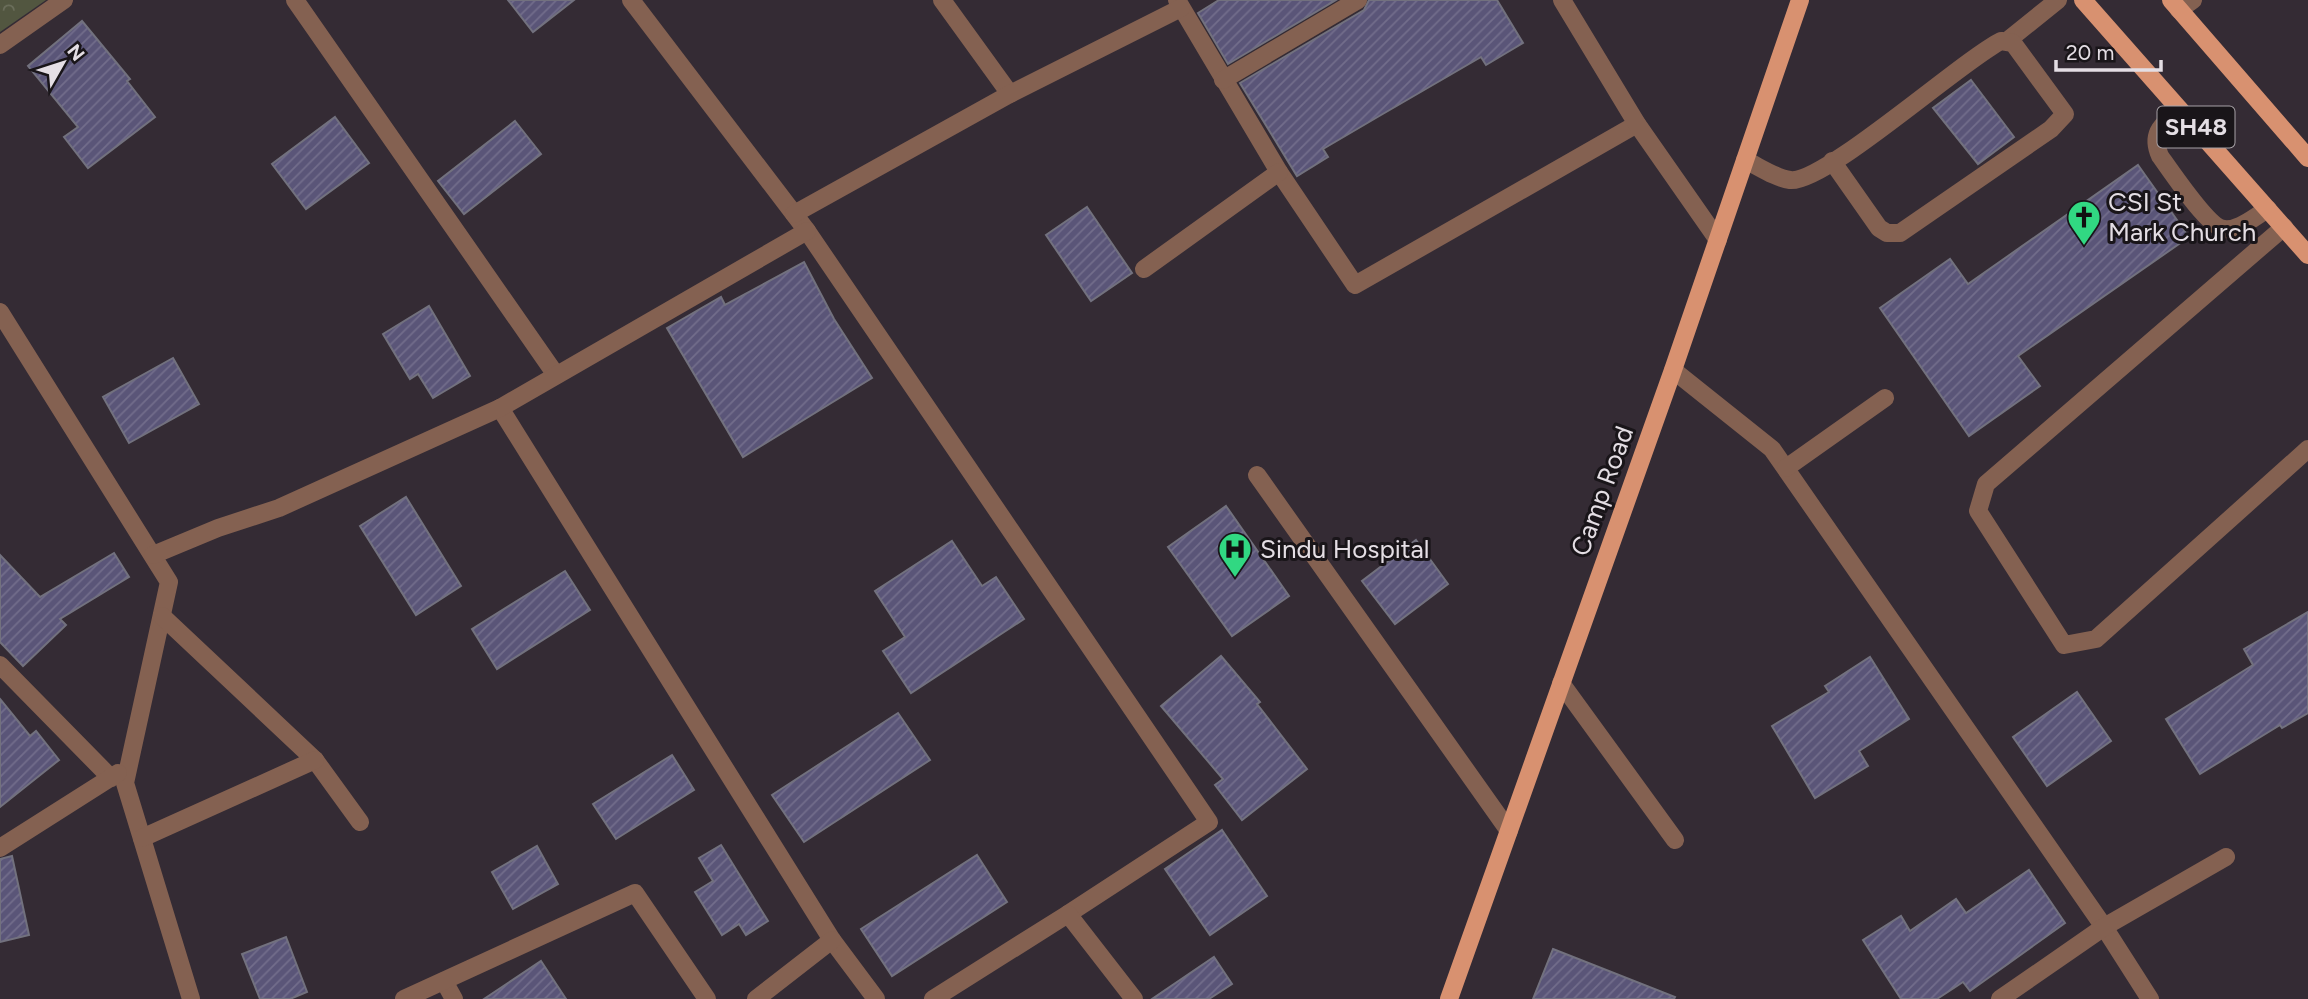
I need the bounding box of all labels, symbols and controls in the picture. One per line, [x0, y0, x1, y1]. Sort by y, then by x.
north arrow [28, 28, 98, 98]
scale bar [2056, 28, 2161, 72]
text: N [62, 40, 89, 66]
text: 20 m [2066, 40, 2114, 65]
road number: SH48 [2158, 106, 2234, 148]
place label: CSI St Mark Church [2108, 186, 2256, 248]
church icon: CSI St Mark Church [2065, 198, 2103, 247]
street label: Camp Road [1564, 422, 1640, 560]
hospital icon: Sindu Hospital [1216, 530, 1254, 579]
place label: Sindu Hospital [1260, 533, 1430, 565]

